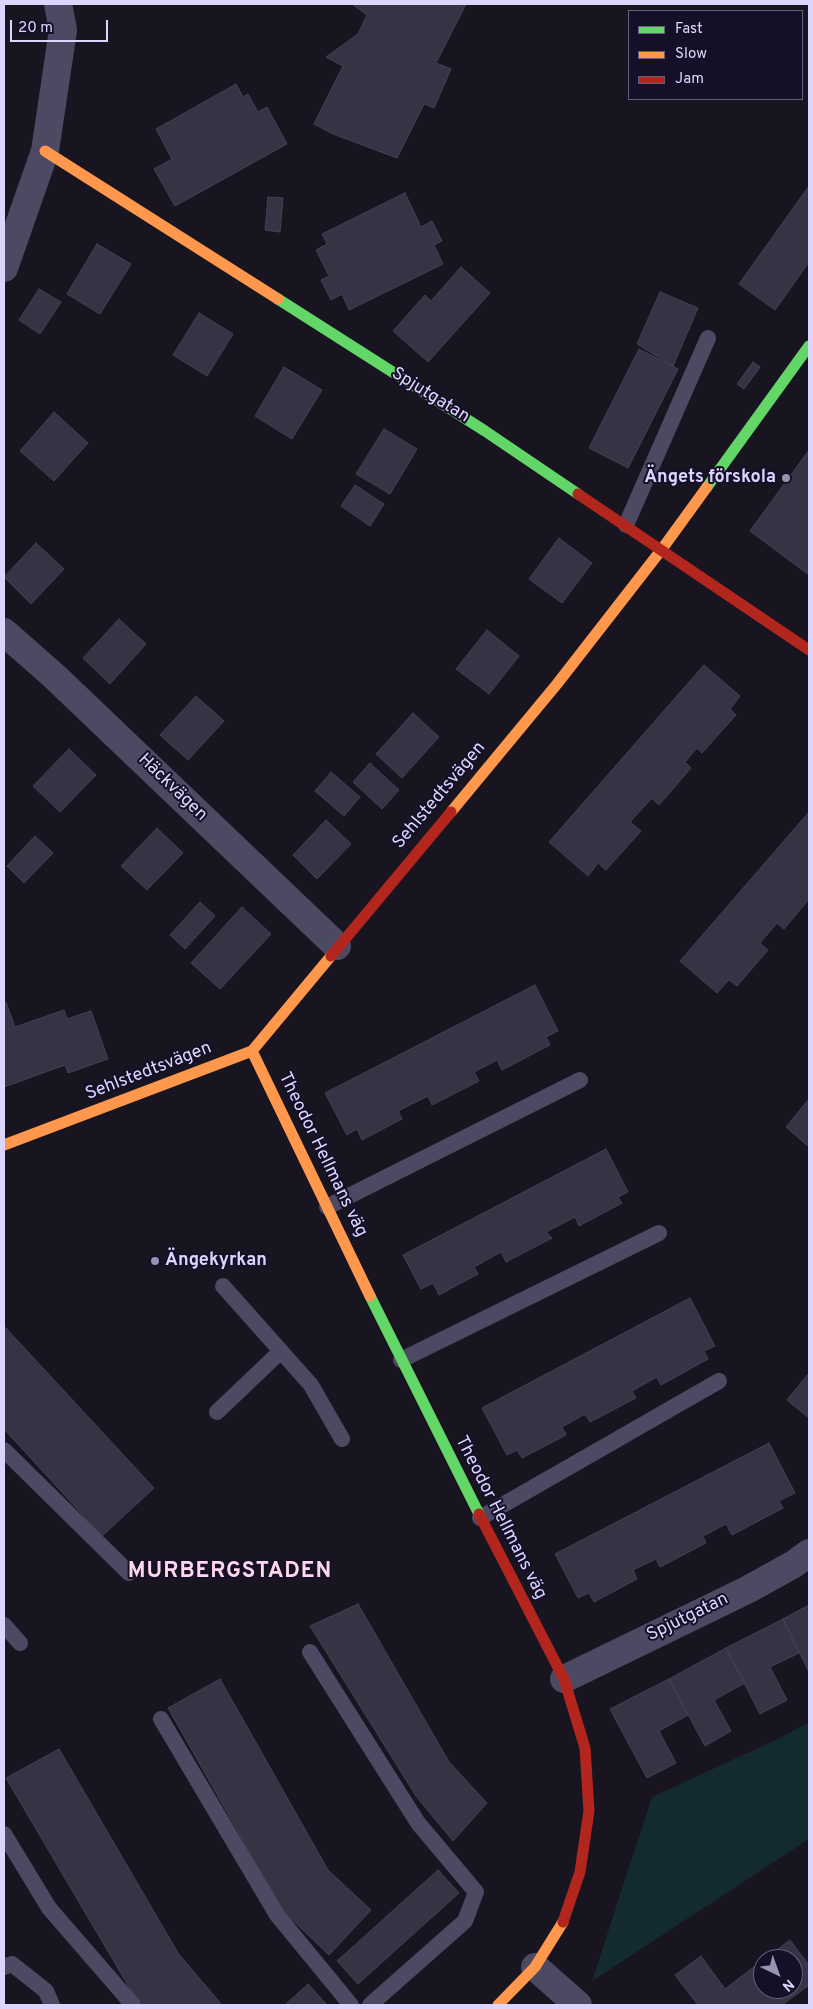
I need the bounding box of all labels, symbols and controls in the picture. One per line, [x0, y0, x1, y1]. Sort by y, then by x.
scale bar [12, 10, 110, 42]
legend [628, 10, 803, 100]
text: 20 m [18, 19, 53, 38]
text: Fast [675, 20, 703, 39]
text: Slow [675, 45, 707, 64]
text: Jam [675, 70, 704, 89]
street label: Spjutgatan [387, 363, 473, 429]
place label: Ängets förskola [644, 467, 776, 489]
marker: Ängets förskola [780, 472, 792, 484]
street label: Sehlstedtsvägen [389, 738, 491, 854]
street label: Häckvägen [133, 750, 211, 826]
street label: Sehlstedtsvägen [83, 1038, 215, 1106]
street label: Theodor Hellmans väg [273, 1069, 371, 1241]
place label: Ängekyrkan [165, 1250, 267, 1272]
marker: Ängekyrkan [149, 1255, 161, 1267]
street label: Theodor Hellmans väg [449, 1433, 551, 1603]
district label: MURBERGSTADEN [126, 1560, 334, 1586]
street label: Spjutgatan [644, 1589, 732, 1647]
north arrow [753, 1949, 803, 1999]
text: N [778, 1975, 797, 1994]

